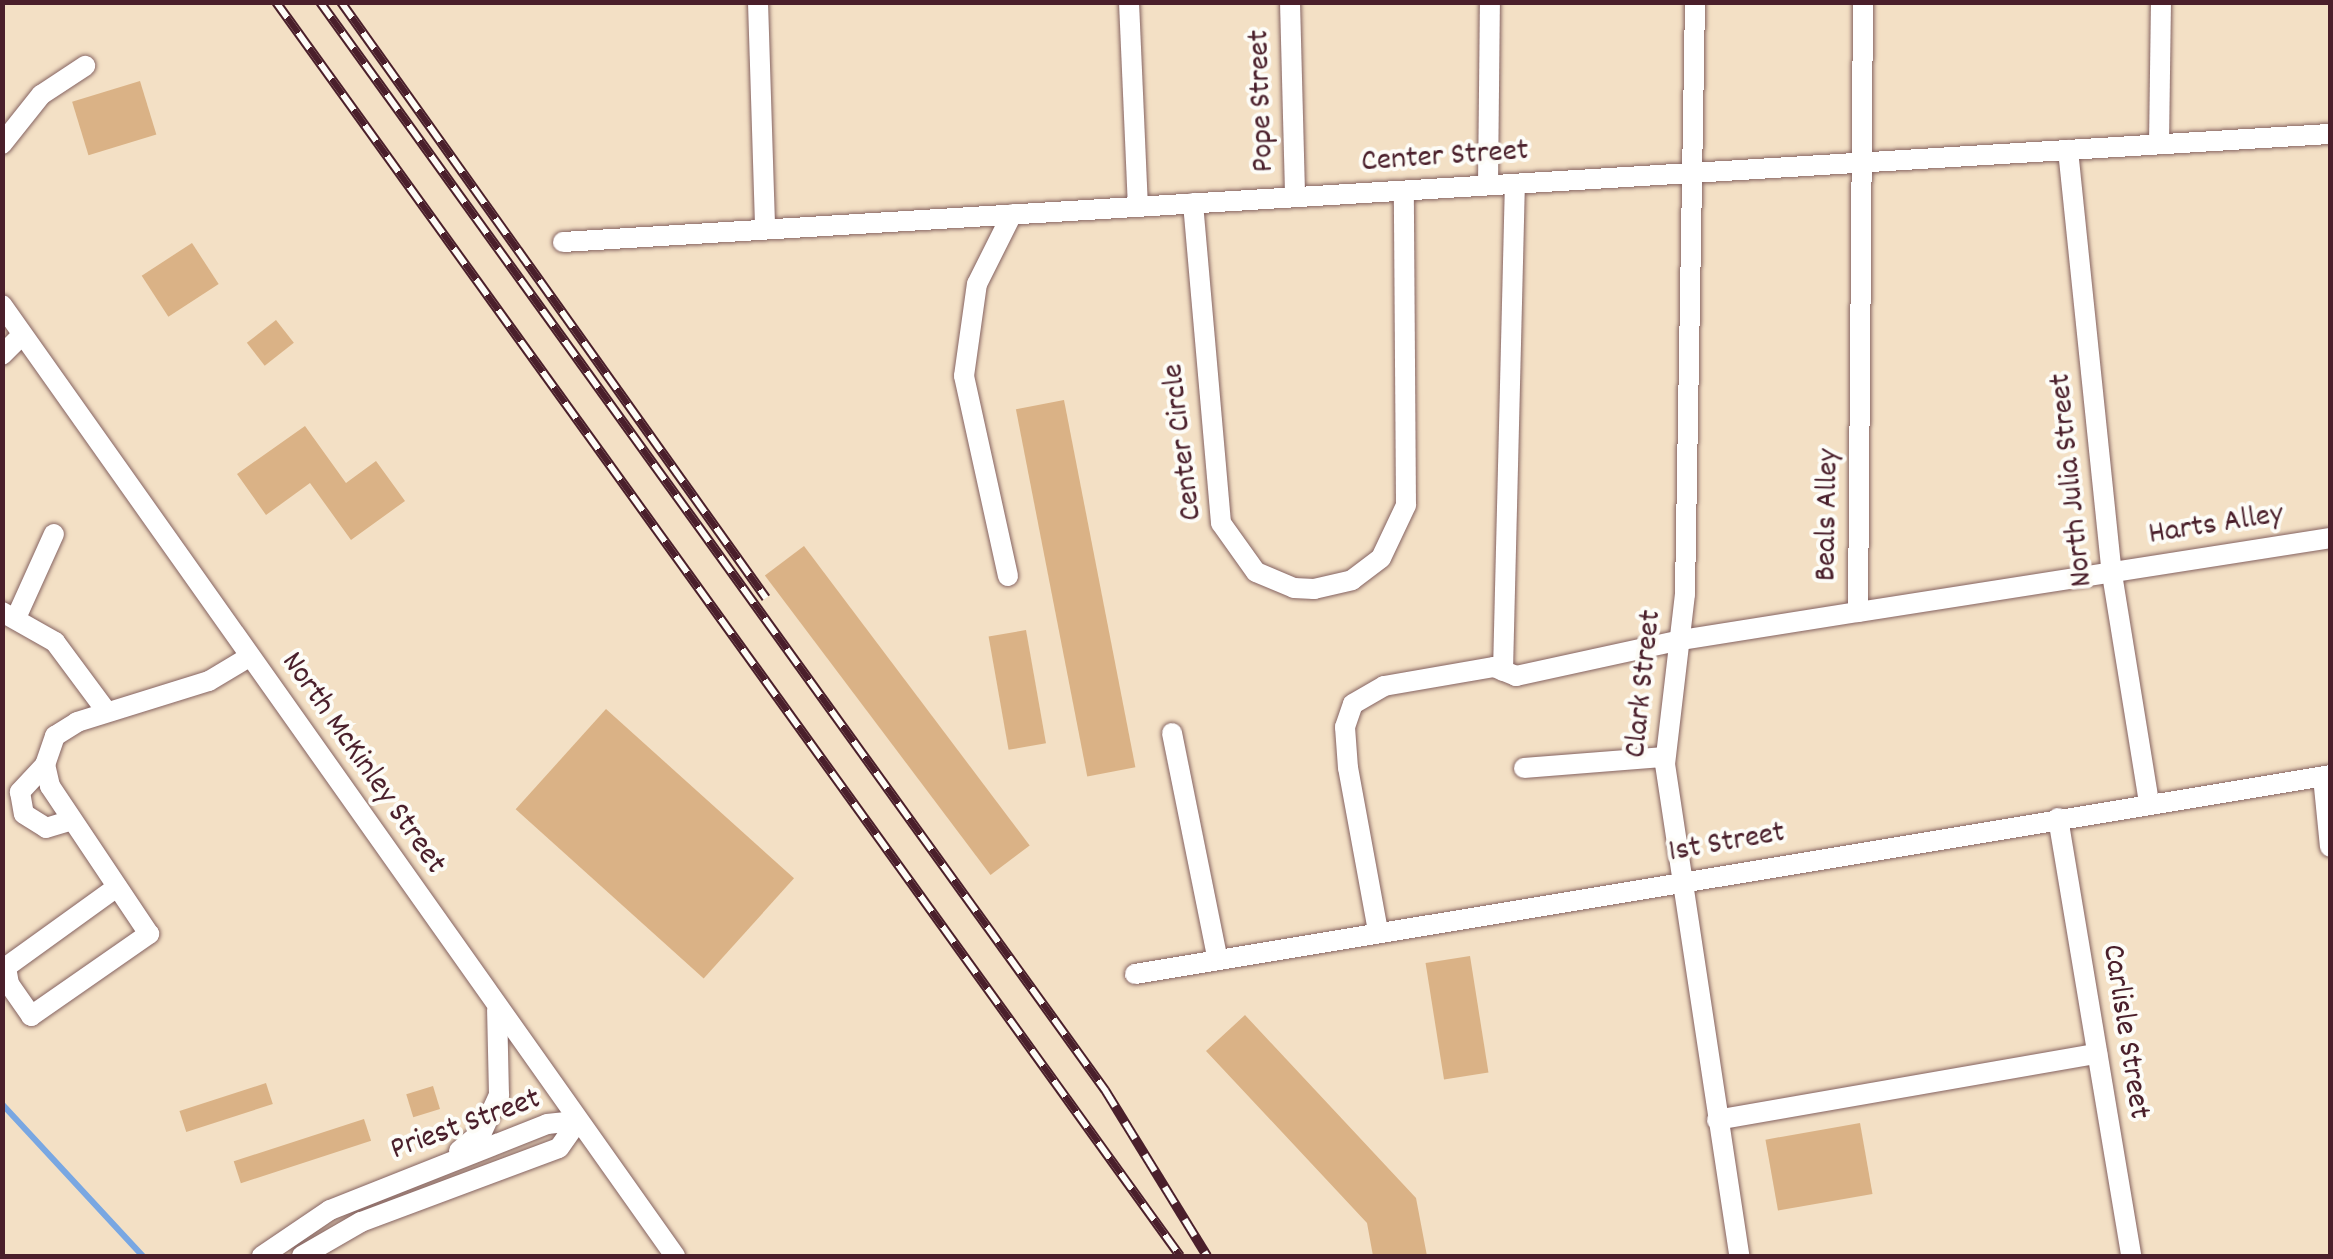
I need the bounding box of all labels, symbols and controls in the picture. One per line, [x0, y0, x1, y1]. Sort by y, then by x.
street label: Pope Street [1241, 29, 1285, 173]
street label: Center Street [1360, 133, 1530, 183]
street label: Center Circle [1155, 361, 1213, 523]
street label: North Julia Street [2043, 371, 2103, 589]
street label: Beals Alley [1809, 448, 1849, 582]
street label: Harts Alley [2146, 496, 2286, 556]
street label: Clark Street [1618, 608, 1672, 760]
street label: North McKinley Street [271, 645, 453, 883]
street label: 1st Street [1666, 815, 1788, 873]
street label: Carlisle Street [2091, 942, 2157, 1122]
street label: Priest Street [386, 1081, 546, 1171]

